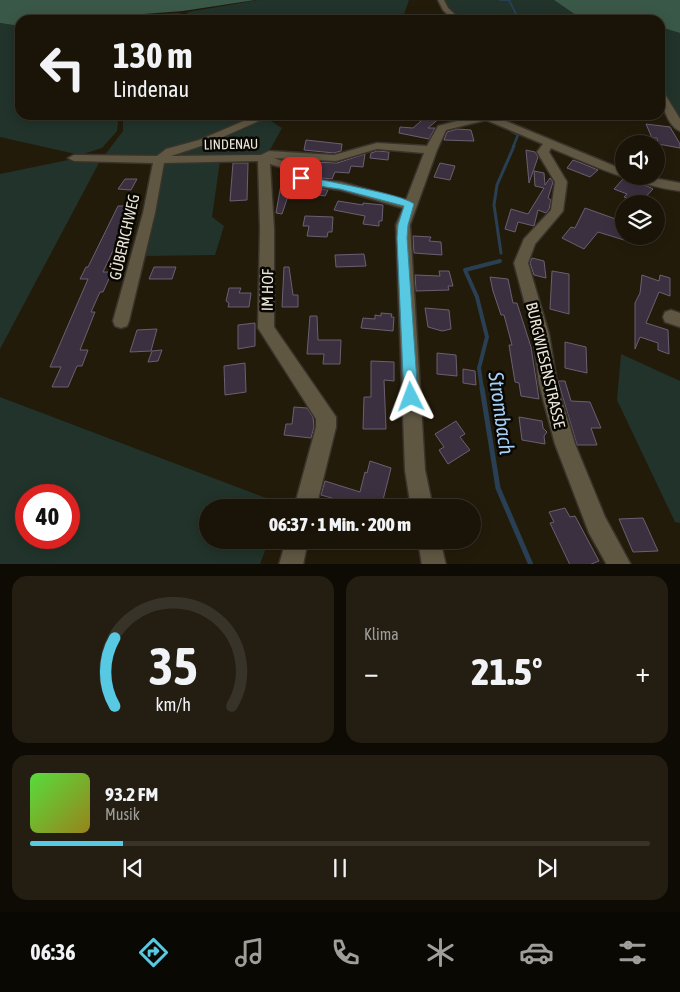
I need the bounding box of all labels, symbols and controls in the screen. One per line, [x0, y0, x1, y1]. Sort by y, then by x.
icon: left [30, 35, 95, 100]
text: 130 m [113, 35, 192, 75]
text: Lindenau [113, 76, 189, 102]
map controls [615, 135, 665, 245]
button: sound [615, 135, 665, 185]
street label: LINDENAU [204, 136, 258, 152]
pin [280, 157, 322, 199]
icon: arrive [287, 164, 315, 192]
street label: GÜBERICHWEG [105, 192, 143, 282]
button: layers [615, 195, 665, 245]
street label: IM HOF [258, 268, 276, 311]
street label: BURGWIESENSTRASSE [523, 300, 569, 430]
water label: Strombach [484, 369, 520, 456]
position arrow [384, 370, 436, 422]
speed limit sign: 40 [15, 484, 80, 549]
text: 06:37 · 1 Min. · 200 m [269, 513, 411, 535]
text: Klima [364, 625, 399, 643]
text: 35 [149, 636, 197, 696]
text: 21.5° [472, 650, 542, 693]
text: − [364, 656, 379, 688]
text: + [635, 656, 650, 688]
text: km/h [155, 694, 191, 715]
text: 93.2 FM [105, 783, 158, 805]
text: Musik [105, 805, 140, 823]
icon: previous [119, 854, 147, 882]
icon: pause [326, 854, 354, 882]
icon: next [533, 854, 561, 882]
icon: directions [136, 935, 171, 970]
icon: music [232, 935, 267, 970]
icon: phone [328, 935, 363, 970]
icon: climate [423, 935, 458, 970]
icon: car [519, 935, 554, 970]
icon: filters [615, 935, 650, 970]
text: 06:36 [30, 939, 76, 965]

